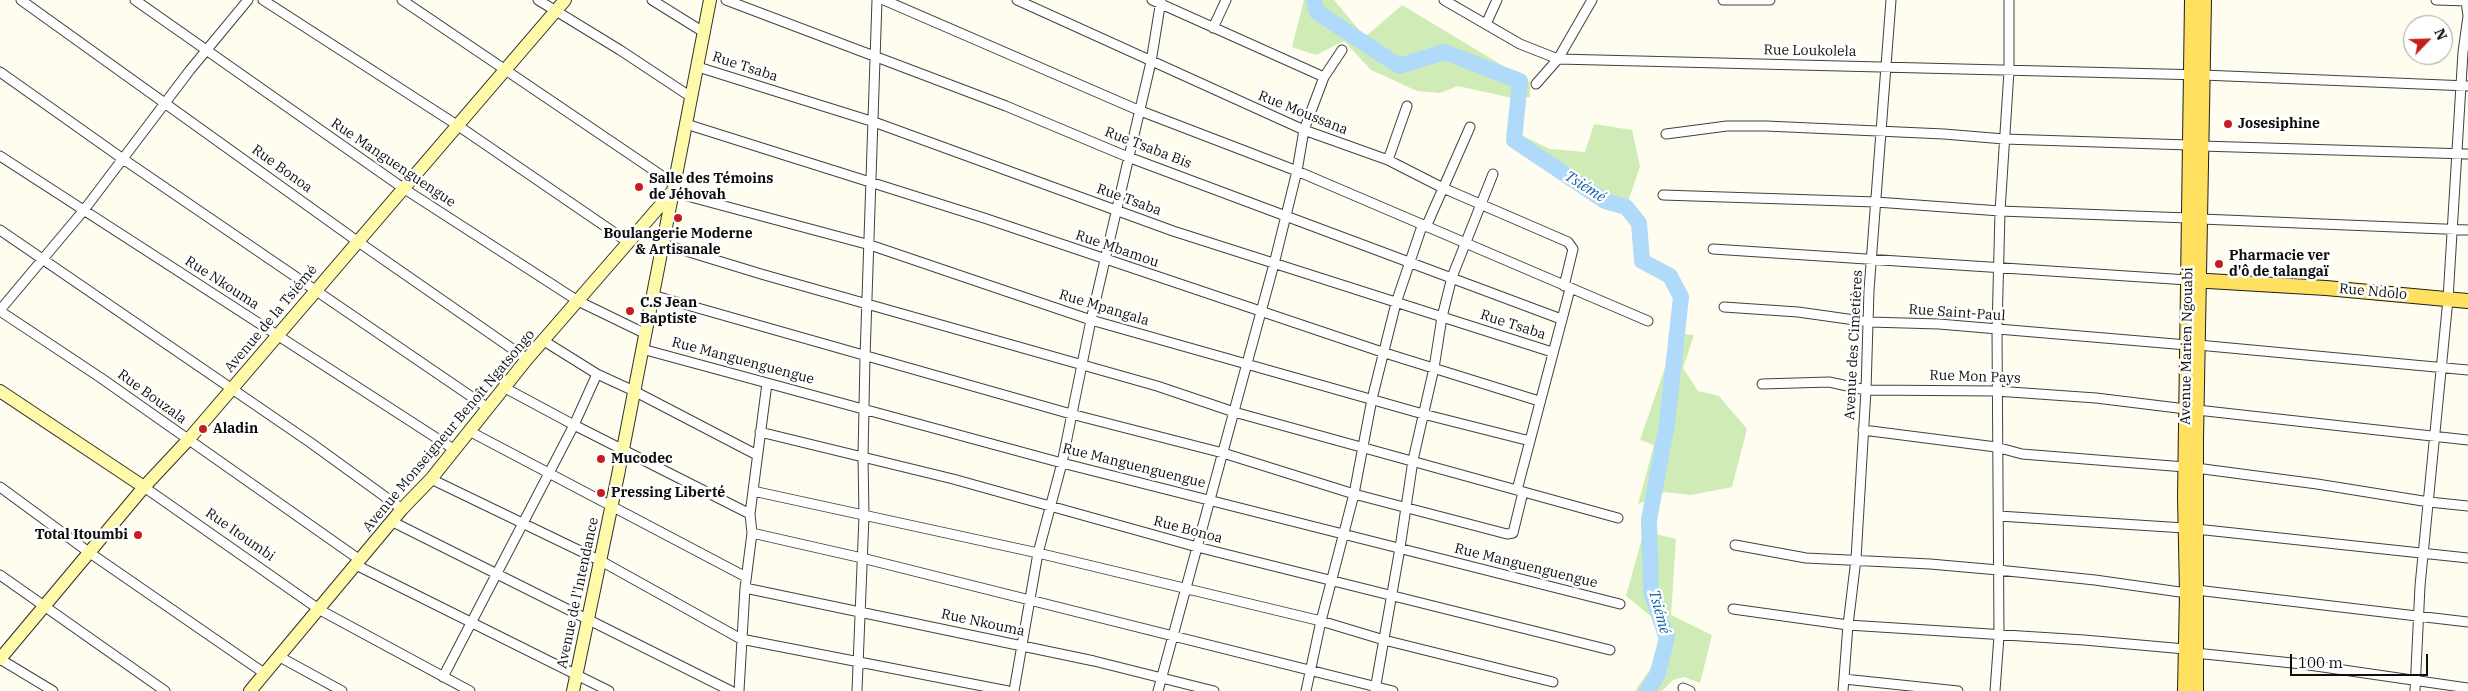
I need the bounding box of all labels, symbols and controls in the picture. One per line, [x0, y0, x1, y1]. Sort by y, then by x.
north arrow [2403, 15, 2453, 65]
text: N [2430, 26, 2451, 43]
street label: Rue Loukolela [1763, 42, 1857, 60]
street label: Rue Tsaba [710, 49, 780, 85]
street label: Rue Moussana [1256, 87, 1350, 139]
street label: Rue Manguenguengue [327, 115, 459, 211]
place label: Josesiphine [2238, 116, 2320, 132]
marker: Josesiphine [2222, 118, 2234, 130]
street label: Rue Tsaba Bis [1102, 124, 1194, 172]
street label: Rue Bonoa [248, 141, 316, 197]
water label: Tsiémé [1561, 167, 1609, 207]
place label: Salle des Témoins de Jéhovah [649, 171, 773, 203]
street label: Rue Tsaba [1094, 180, 1164, 220]
marker: Salle des Témoins de Jéhovah [633, 181, 645, 193]
marker: Boulangerie Moderne & Artisanale [672, 212, 684, 224]
place label: Boulangerie Moderne & Artisanale [603, 226, 753, 258]
street label: Rue Mbamou [1073, 227, 1161, 271]
place label: Pharmacie ver d'ô de talangaï [2229, 248, 2330, 280]
street label: Rue Nkouma [182, 253, 262, 313]
marker: Pharmacie ver d'ô de talangaï [2213, 258, 2225, 270]
street label: Avenue de la Tsiémé [221, 262, 321, 376]
street label: Avenue Marien Ngouabi [2177, 267, 2197, 425]
street label: Avenue des Cimetières [1842, 270, 1866, 420]
street label: Rue Ndolo [2338, 281, 2408, 303]
street label: Rue Mpangala [1057, 286, 1151, 330]
place label: C.S Jean Baptiste [640, 295, 697, 328]
street label: Rue Saint-Paul [1908, 301, 2006, 325]
marker: C.S Jean Baptiste [624, 305, 636, 317]
street label: Rue Tsaba [1478, 307, 1548, 343]
street label: Avenue Monseigneur Benoît Ngatsongo [359, 327, 539, 535]
street label: Rue Manguenguengue [670, 334, 816, 388]
street label: Rue Bouzala [114, 366, 190, 428]
street label: Rue Mon Pays [1929, 367, 2021, 387]
place label: Aladin [213, 421, 258, 437]
marker: Aladin [197, 423, 209, 435]
street label: Rue Manguenguengue [1061, 440, 1207, 492]
place label: Mucodec [611, 451, 673, 467]
marker: Mucodec [595, 453, 607, 465]
place label: Pressing Liberté [611, 485, 725, 501]
marker: Pressing Liberté [595, 487, 607, 499]
street label: Rue Itoumbi [202, 505, 278, 565]
street label: Rue Bonoa [1152, 513, 1224, 547]
street label: Avenue de l'Intendance [554, 516, 602, 670]
place label: Total Itoumbi [35, 527, 128, 543]
marker: Total Itoumbi [132, 529, 144, 541]
street label: Rue Manguenguengue [1453, 540, 1599, 592]
water label: Tsiémé [1644, 588, 1674, 636]
street label: Rue Nkouma [940, 606, 1026, 640]
scale bar [2293, 644, 2430, 676]
text: 100 m [2298, 653, 2343, 672]

